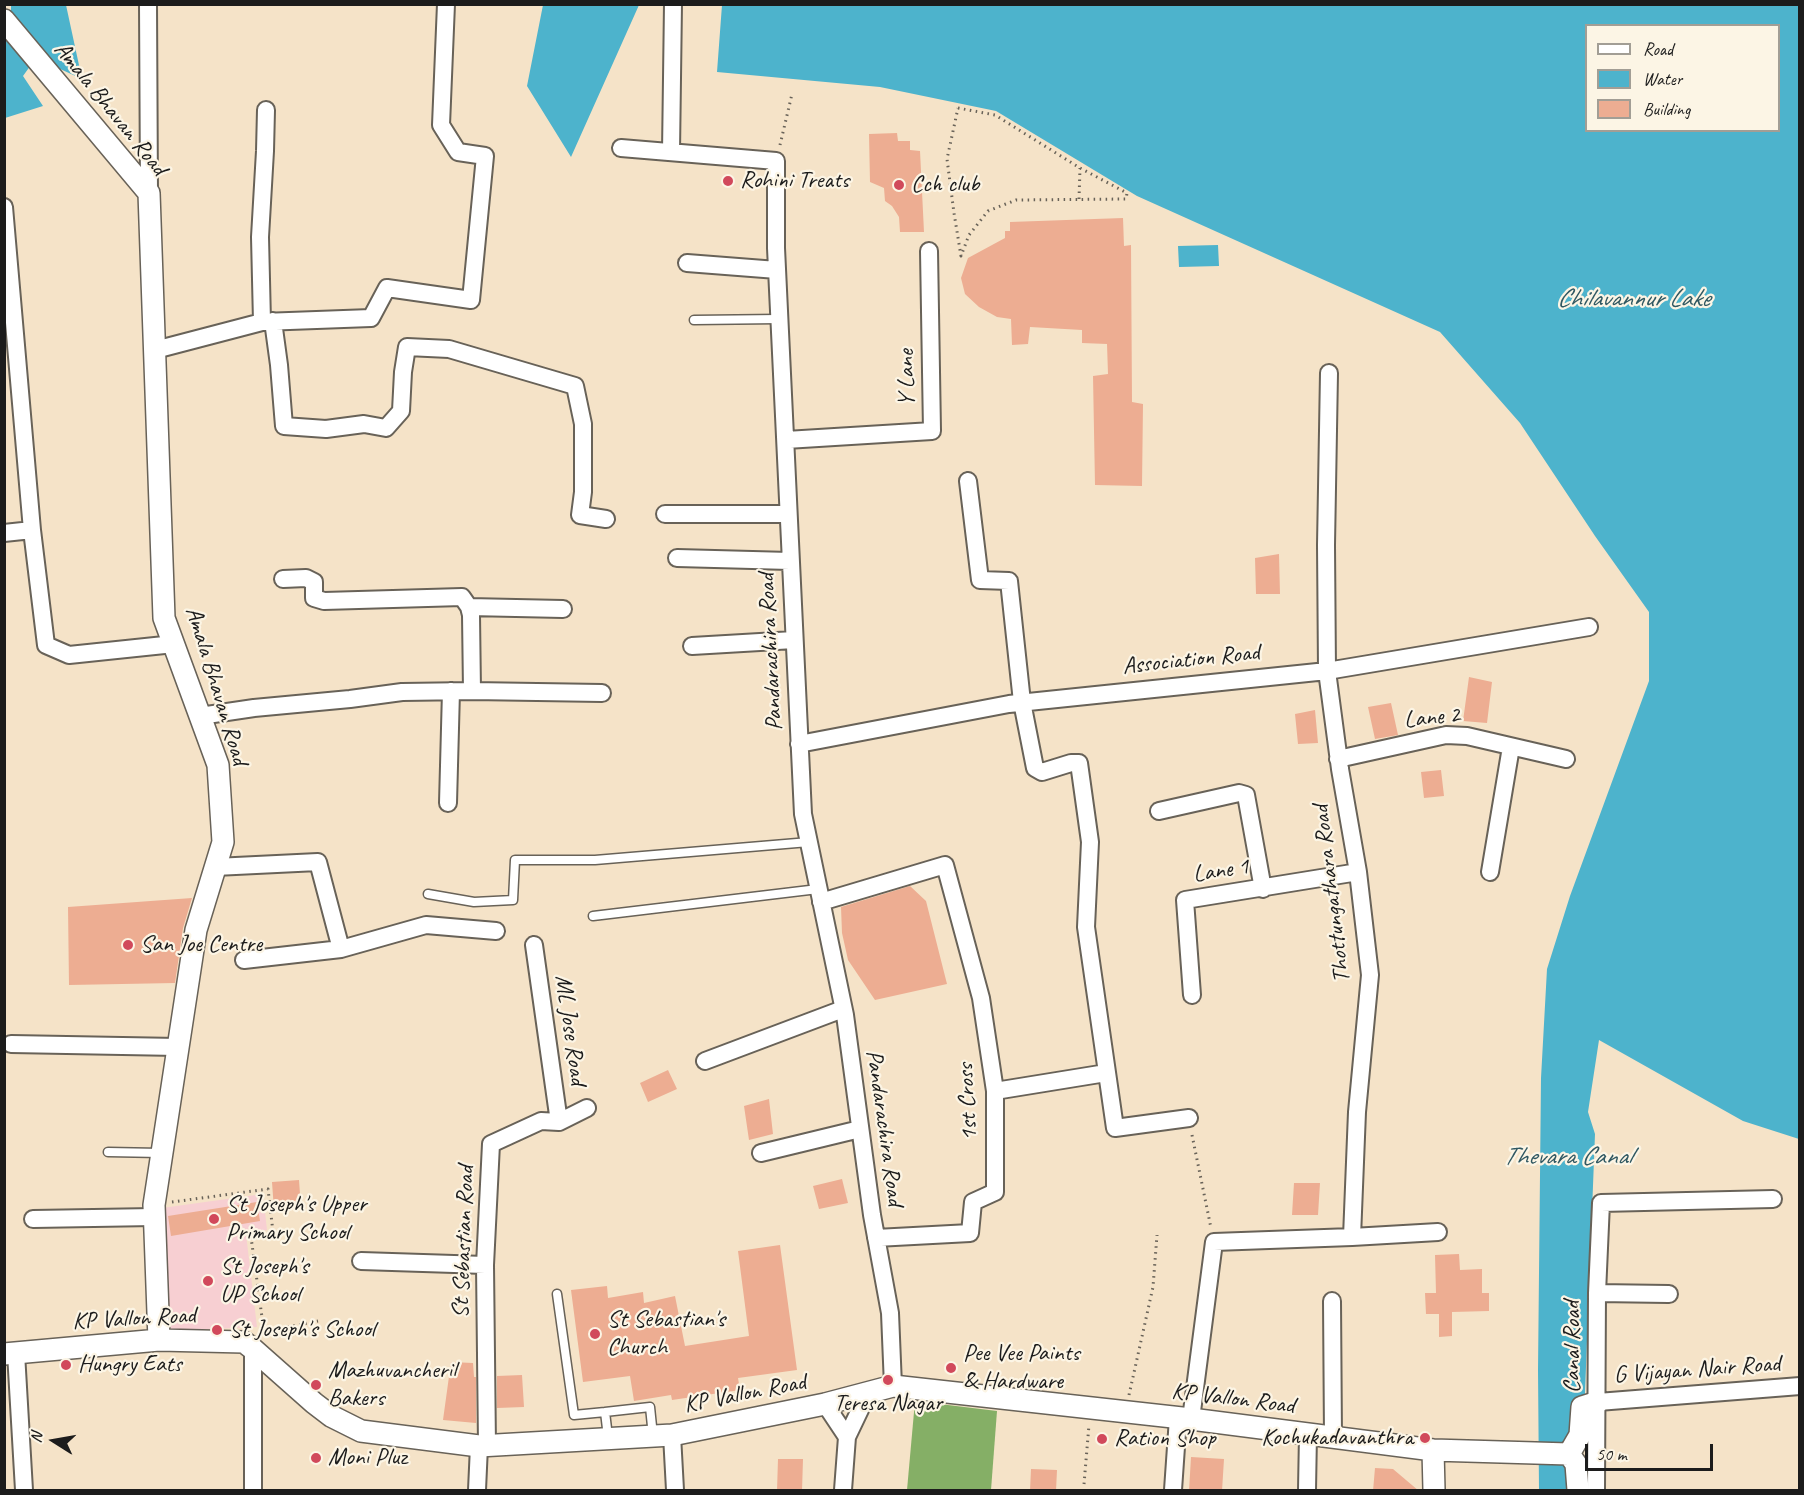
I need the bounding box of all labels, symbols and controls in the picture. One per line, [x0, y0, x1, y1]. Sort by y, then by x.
legend [1585, 24, 1780, 132]
street label: Amala Bhavan Road [47, 36, 173, 182]
text: Road [1643, 38, 1673, 60]
text: Water [1643, 68, 1682, 90]
text: Building [1643, 98, 1690, 120]
place label: Rohini Treats [740, 167, 849, 195]
place label: Cch club [911, 171, 979, 199]
marker: Rohini Treats [721, 174, 735, 188]
marker: Cch club [892, 178, 906, 192]
water label: Chilavannur Lake [1557, 283, 1709, 315]
street label: Y Lane [892, 349, 922, 407]
street label: Pandarachira Road [753, 573, 789, 731]
street label: Amala Bhavan Road [178, 603, 254, 769]
street label: Association Road [1121, 638, 1261, 682]
street label: Lane 2 [1403, 701, 1461, 735]
street label: Thottungathara Road [1307, 803, 1357, 985]
street label: Lane 1 [1191, 852, 1251, 890]
place label: San Joe Centre [140, 931, 262, 959]
marker: San Joe Centre [121, 938, 135, 952]
street label: ML Jose Road [548, 973, 592, 1087]
street label: Pandarachira Road [859, 1048, 909, 1208]
street label: 1st Cross [952, 1063, 984, 1141]
water label: Thevara Canal [1503, 1141, 1631, 1173]
street label: St Sebastian Road [447, 1165, 481, 1319]
place label: St Joseph's Upper Primary School [226, 1191, 367, 1247]
marker: St Joseph's Upper Primary School [207, 1212, 221, 1226]
place label: St Joseph's UP School [220, 1253, 308, 1309]
marker: St Joseph's UP School [201, 1274, 215, 1288]
street label: KP Vallon Road [72, 1301, 196, 1337]
street label: Canal Road [1559, 1301, 1587, 1393]
place label: St Sebastian's Church [607, 1306, 725, 1362]
place label: St Joseph's School [229, 1316, 375, 1344]
marker: St Joseph's School [210, 1323, 224, 1337]
marker: St Sebastian's Church [588, 1327, 602, 1341]
place label: Pee Vee Paints & Hardware [963, 1340, 1080, 1396]
street label: G Vijayan Nair Road [1613, 1350, 1781, 1390]
place label: Hungry Eats [78, 1351, 182, 1379]
place label: Mazhuvancheril Bakers [328, 1357, 456, 1413]
marker: Hungry Eats [59, 1358, 73, 1372]
marker: Pee Vee Paints & Hardware [944, 1361, 958, 1375]
street label: KP Vallon Road [682, 1368, 808, 1420]
marker: Teresa Nagar [881, 1373, 895, 1387]
street label: KP Vallon Road [1170, 1377, 1296, 1421]
marker: Mazhuvancheril Bakers [309, 1378, 323, 1392]
place label: Teresa Nagar [834, 1390, 942, 1418]
north arrow [24, 1411, 84, 1471]
place label: Kochukadavanthra [1261, 1424, 1413, 1452]
place label: Ration Shop [1114, 1425, 1215, 1453]
text: N [26, 1431, 47, 1444]
marker: Kochukadavanthra [1418, 1431, 1432, 1445]
marker: Ration Shop [1095, 1432, 1109, 1446]
scale bar [1588, 1432, 1716, 1470]
text: 50 m [1596, 1443, 1627, 1465]
place label: Moni Pluz [328, 1444, 407, 1472]
marker: Moni Pluz [309, 1451, 323, 1465]

